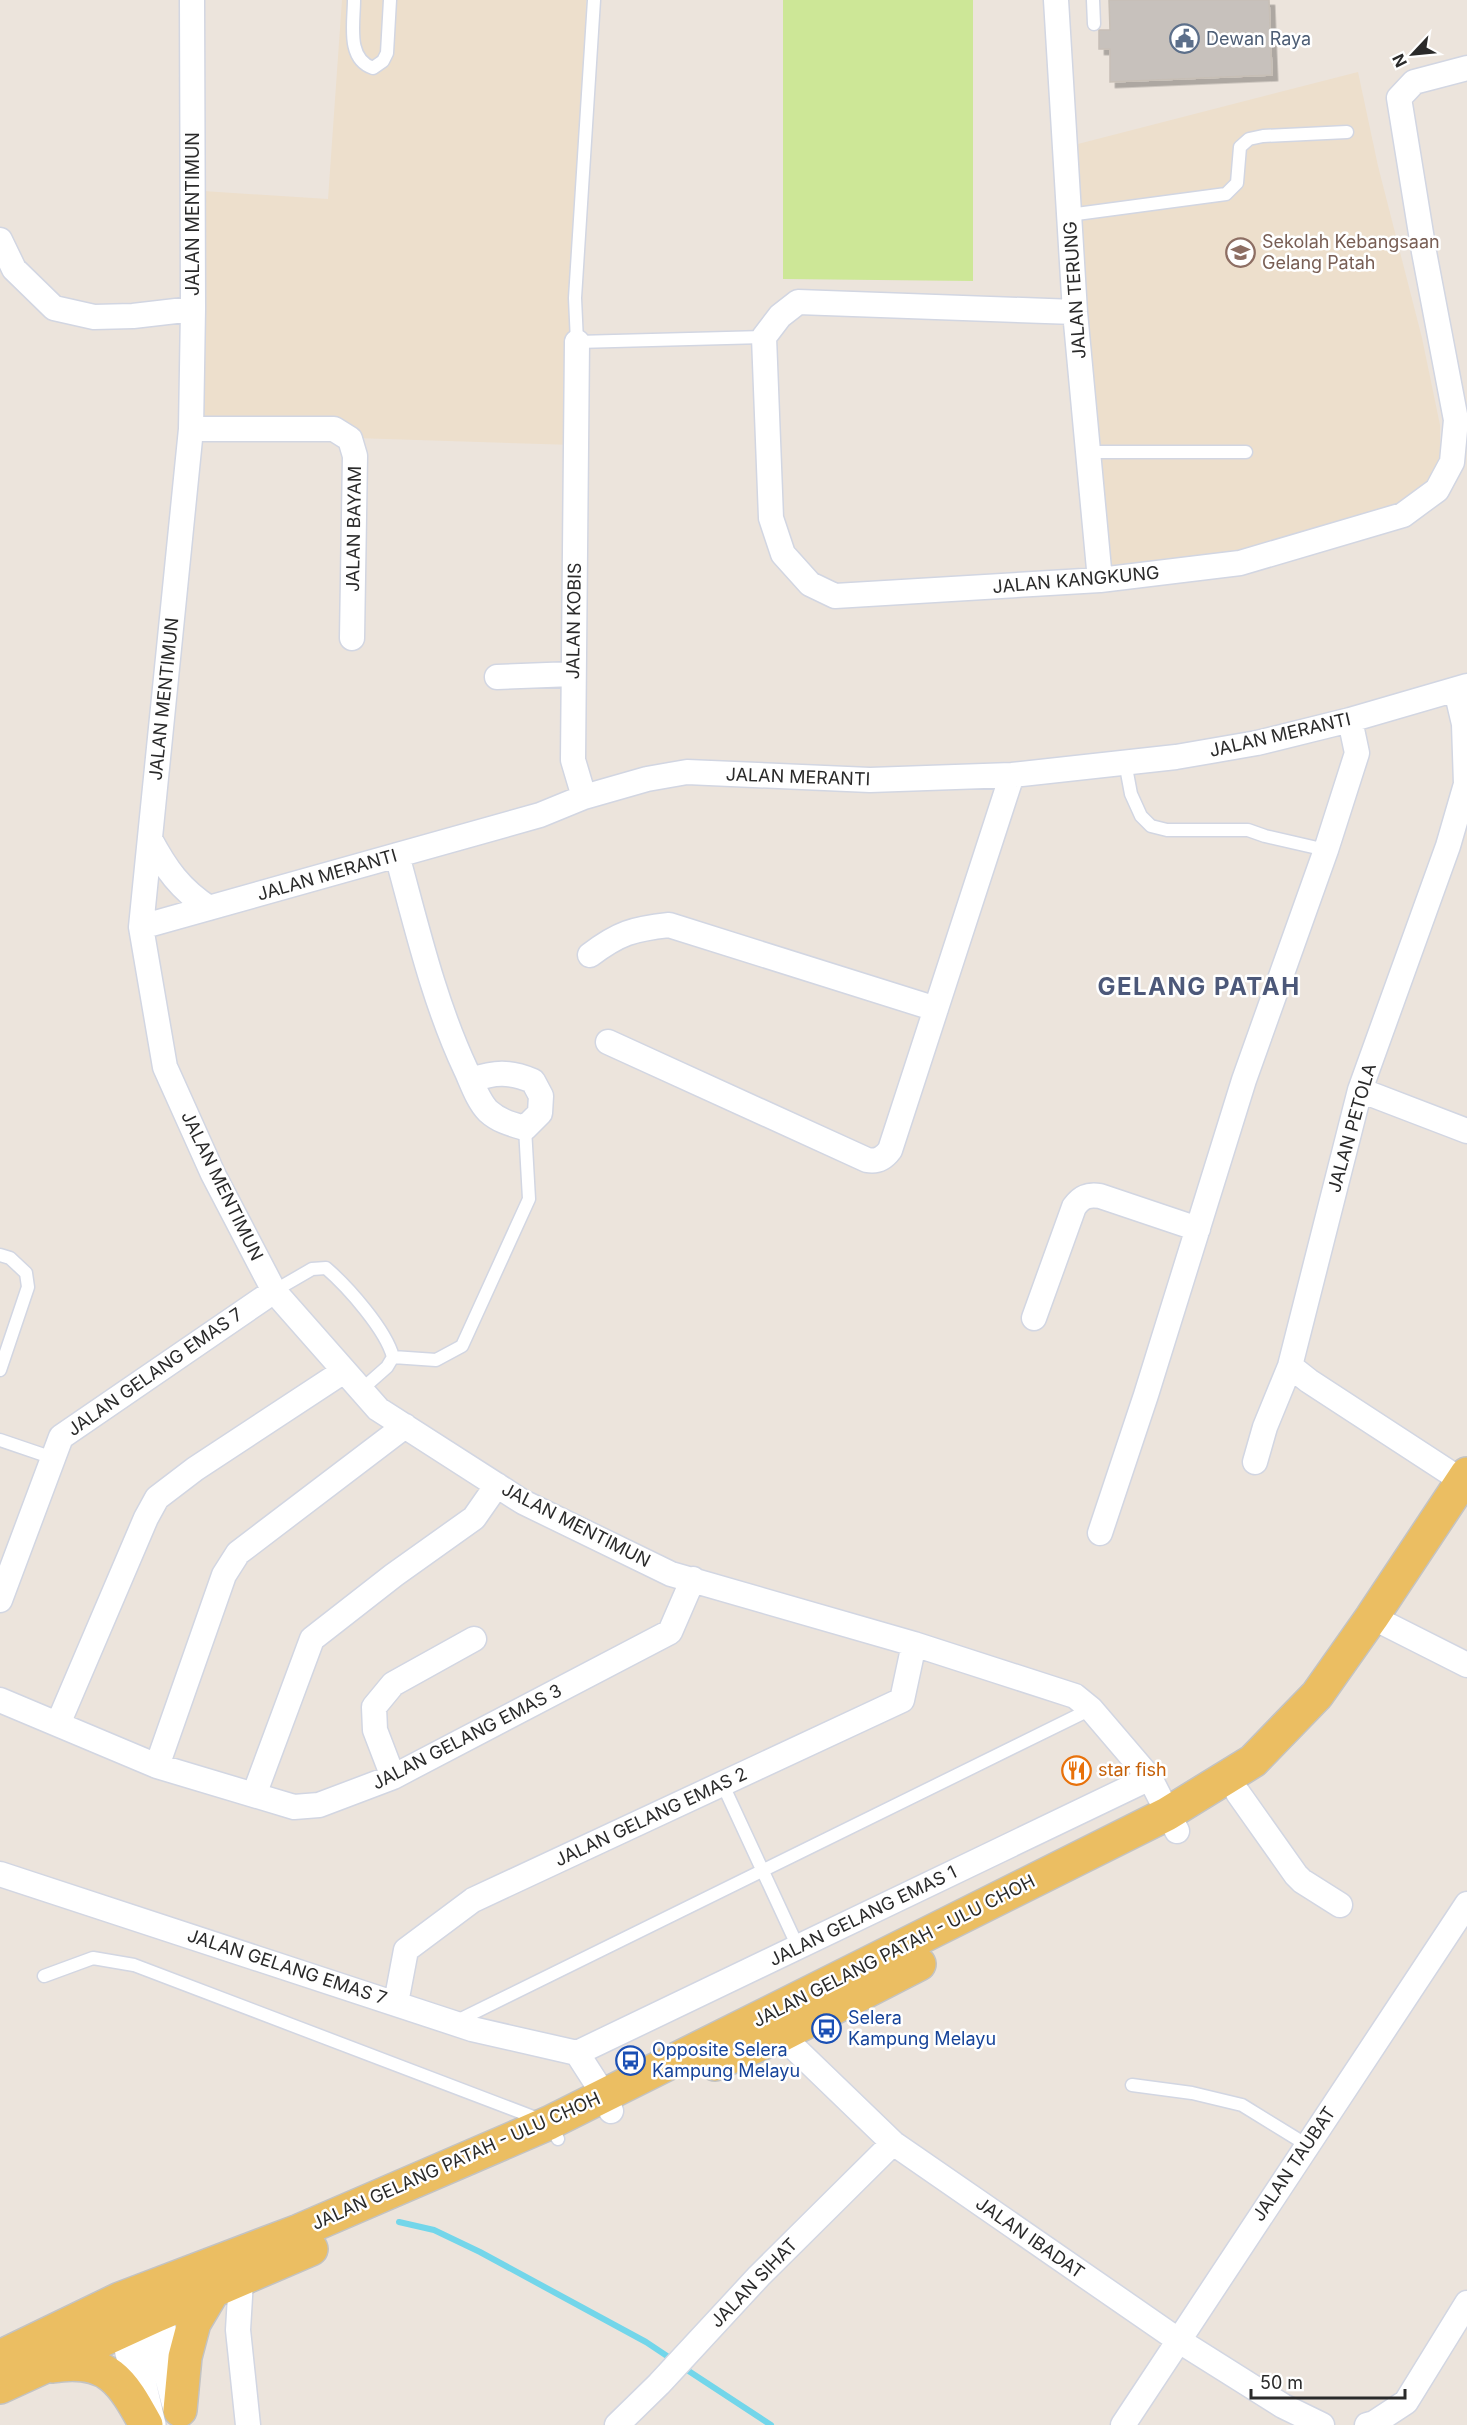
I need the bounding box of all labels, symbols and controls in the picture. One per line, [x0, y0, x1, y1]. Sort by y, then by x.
public building icon: Dewan Raya [1169, 23, 1201, 55]
north arrow [1383, 24, 1443, 84]
place label: Dewan Raya [1206, 28, 1311, 49]
text: N [1388, 51, 1411, 70]
street label: JALAN MENTIMUN [182, 132, 203, 296]
street label: JALAN TERUNG [1059, 220, 1090, 360]
place label: Sekolah Kebangsaan Gelang Patah [1262, 231, 1440, 273]
school or university icon: Sekolah Kebangsaan Gelang Patah [1225, 236, 1257, 268]
street label: JALAN BAYAM [342, 466, 365, 592]
street label: JALAN KOBIS [562, 562, 585, 680]
street label: JALAN KANGKUNG [992, 562, 1160, 597]
street label: JALAN MENTIMUN [144, 616, 183, 782]
street label: JALAN MERANTI [1207, 708, 1353, 761]
street label: JALAN MERANTI [725, 763, 871, 790]
street label: JALAN MERANTI [254, 844, 399, 905]
district label: GELANG PATAH [1097, 972, 1301, 1001]
street label: JALAN PETOLA [1323, 1061, 1380, 1195]
street label: JALAN MENTIMUN [177, 1108, 268, 1264]
street label: JALAN GELANG EMAS 7 [63, 1303, 246, 1440]
street label: JALAN MENTIMUN [498, 1478, 654, 1571]
street label: JALAN GELANG EMAS 3 [369, 1680, 565, 1794]
restaurant icon: star fish [1061, 1754, 1093, 1786]
place label: star fish [1098, 1759, 1167, 1780]
street label: JALAN GELANG EMAS 2 [551, 1763, 750, 1870]
street label: JALAN GELANG EMAS 1 [766, 1861, 960, 1970]
street label: JALAN GELANG PATAH - ULU CHOH [749, 1870, 1038, 2031]
street label: JALAN GELANG EMAS 7 [185, 1924, 390, 2009]
place label: Selera Kampung Melayu [848, 2007, 996, 2049]
bus stop icon: Selera Kampung Melayu [811, 2012, 843, 2044]
place label: Opposite Selera Kampung Melayu [652, 2039, 800, 2081]
bus stop icon: Opposite Selera Kampung Melayu [615, 2044, 647, 2076]
street label: JALAN GELANG PATAH - ULU CHOH [308, 2087, 603, 2234]
street label: JALAN TAUBAT [1248, 2103, 1340, 2225]
street label: JALAN IBADAT [972, 2192, 1089, 2283]
street label: JALAN SIHAT [706, 2234, 801, 2332]
scale bar [1251, 2362, 1406, 2400]
text: 50 m [1260, 2372, 1303, 2393]

